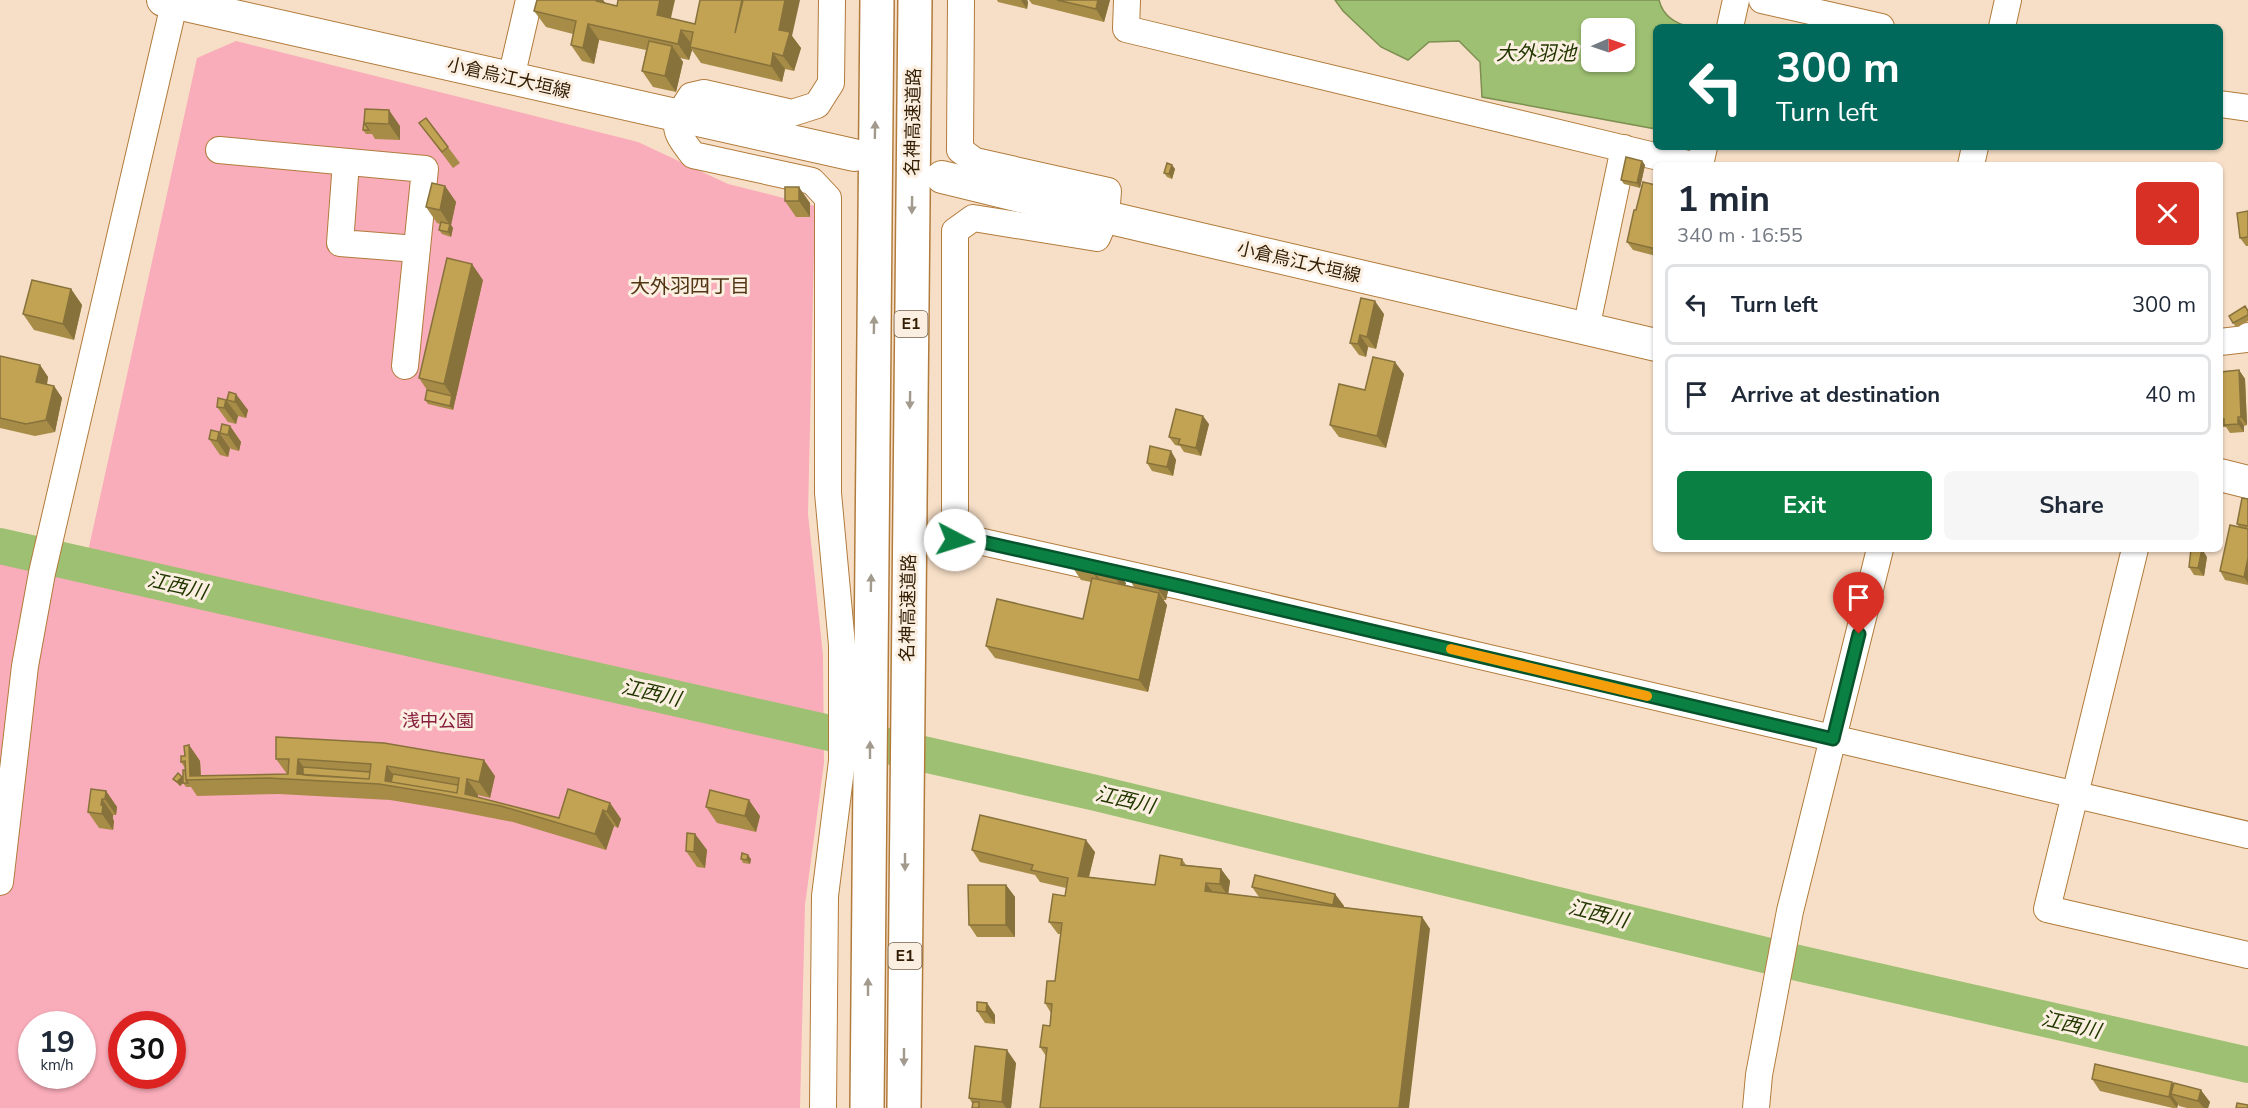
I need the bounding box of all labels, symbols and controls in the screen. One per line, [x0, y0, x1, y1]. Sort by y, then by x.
north arrow [1581, 18, 1635, 72]
map controls [1581, 18, 1635, 72]
water label: 大外羽池 [1496, 40, 1578, 67]
text: 300 m [1776, 40, 1900, 97]
icon: left [1677, 48, 1755, 126]
street label: 小倉烏江大垣線 [445, 52, 573, 104]
street label: 名神高速道路 [900, 68, 926, 176]
text: Turn left [1776, 94, 1877, 131]
one-way arrow [871, 120, 880, 139]
text: 1 min [1677, 175, 1770, 224]
button: close [2136, 182, 2199, 245]
one-way arrow [907, 196, 917, 215]
text: 340 m · 16:55 [1677, 222, 1803, 249]
street label: 小倉烏江大垣線 [1235, 236, 1363, 288]
district label: 大外羽四丁目 [630, 273, 750, 300]
icon: left [1680, 288, 1713, 321]
text: Turn left [1731, 290, 1818, 320]
text: 300 m [2132, 290, 2196, 320]
road number: E1 [894, 311, 928, 337]
one-way arrow [869, 315, 879, 334]
icon: arrive [1680, 378, 1713, 411]
text: Arrive at destination [1731, 380, 1940, 410]
text: 40 m [2145, 380, 2196, 410]
one-way arrow [905, 391, 915, 410]
button: Exit [1677, 471, 1932, 540]
button: Share [1944, 471, 2199, 540]
position arrow [923, 508, 987, 572]
street label: 名神高速道路 [895, 554, 921, 662]
water label: 江西川 [145, 566, 211, 606]
pin [1833, 572, 1884, 634]
one-way arrow [867, 573, 876, 592]
icon: arrive [1842, 581, 1875, 614]
water label: 江西川 [619, 673, 685, 713]
park label: 浅中公園 [402, 709, 474, 733]
one-way arrow [865, 741, 875, 760]
water label: 江西川 [1093, 780, 1159, 820]
one-way arrow [900, 852, 910, 871]
water label: 江西川 [1566, 894, 1632, 935]
road number: E1 [888, 943, 922, 969]
one-way arrow [863, 977, 873, 996]
water label: 江西川 [2039, 1005, 2105, 1045]
speed limit sign: 30 [108, 1011, 186, 1089]
text: 19 [39, 1022, 75, 1063]
one-way arrow [899, 1047, 909, 1066]
text: km/h [40, 1055, 74, 1075]

